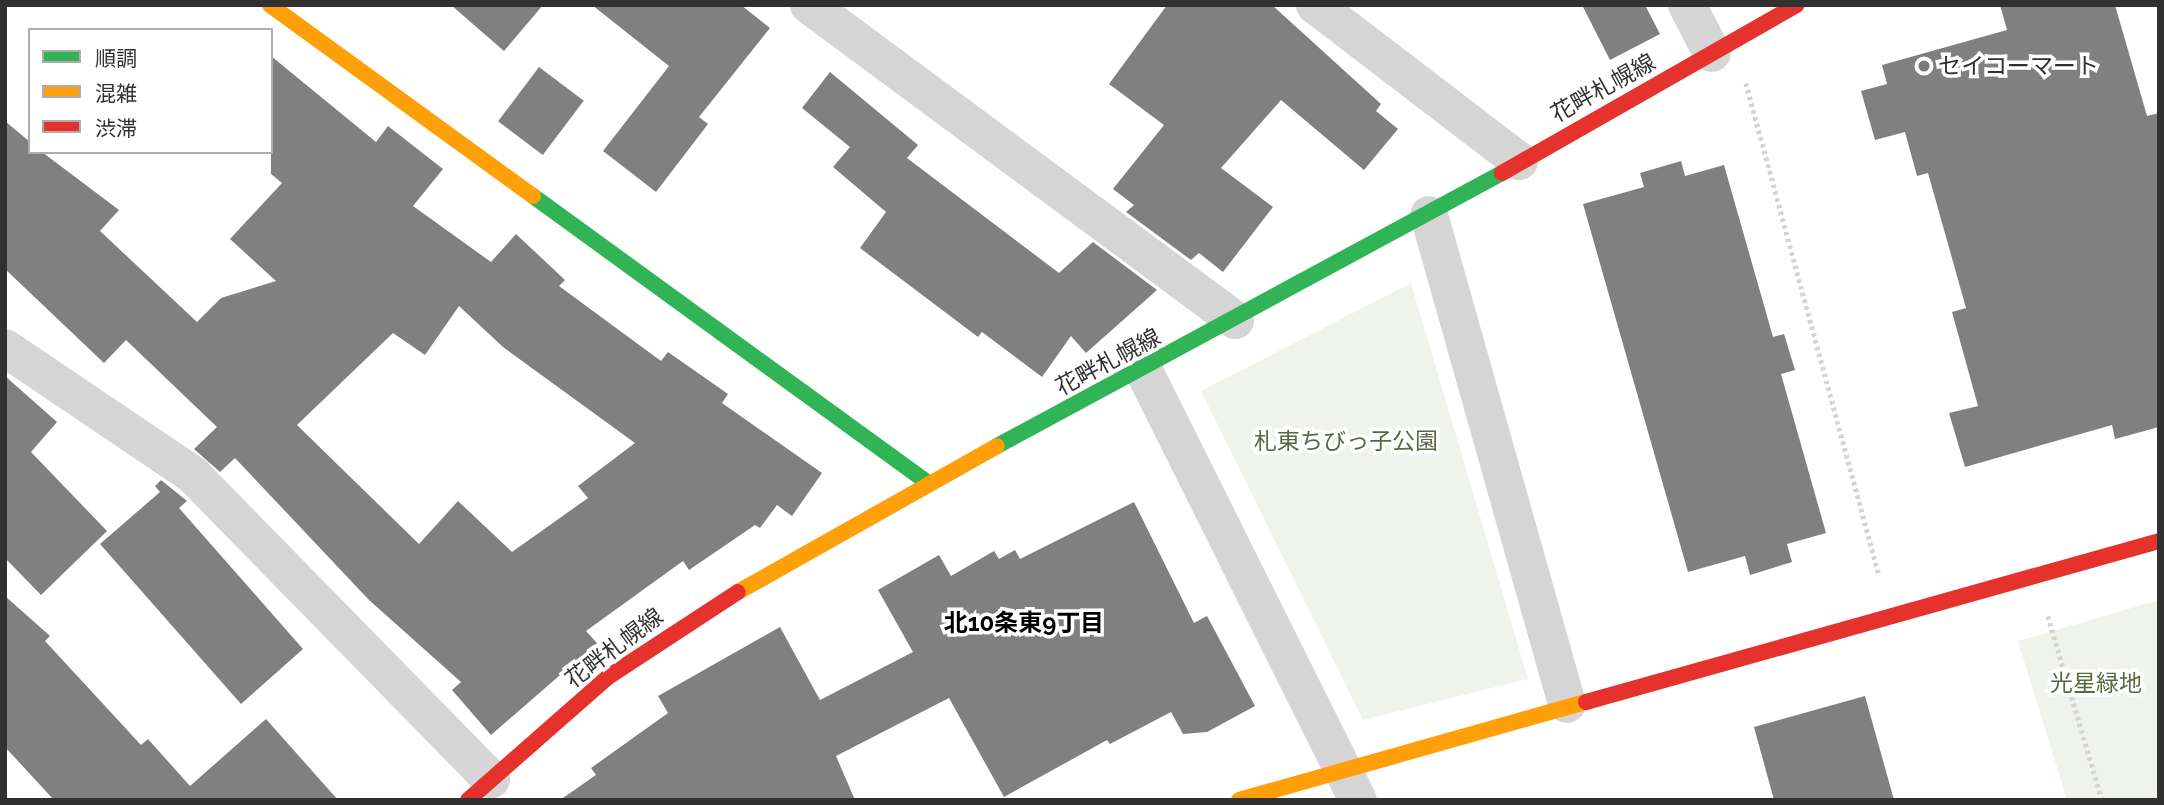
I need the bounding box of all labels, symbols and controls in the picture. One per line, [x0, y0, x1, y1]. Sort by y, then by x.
legend [28, 28, 273, 154]
text: 順調 [95, 46, 137, 71]
street label: 花畔札幌線 [1546, 48, 1660, 128]
place label: セイコーマート [1938, 52, 2099, 80]
marker: セイコーマート [1916, 58, 1932, 74]
text: 混雑 [95, 81, 137, 106]
text: 渋滞 [95, 116, 137, 141]
street label: 花畔札幌線 [1051, 323, 1165, 401]
park label: 札東ちびっ子公園 [1254, 427, 1438, 455]
street label: 花畔札幌線 [560, 602, 668, 694]
district label: 北10条東9丁目 [944, 609, 1104, 637]
park label: 光星緑地 [2050, 669, 2142, 697]

